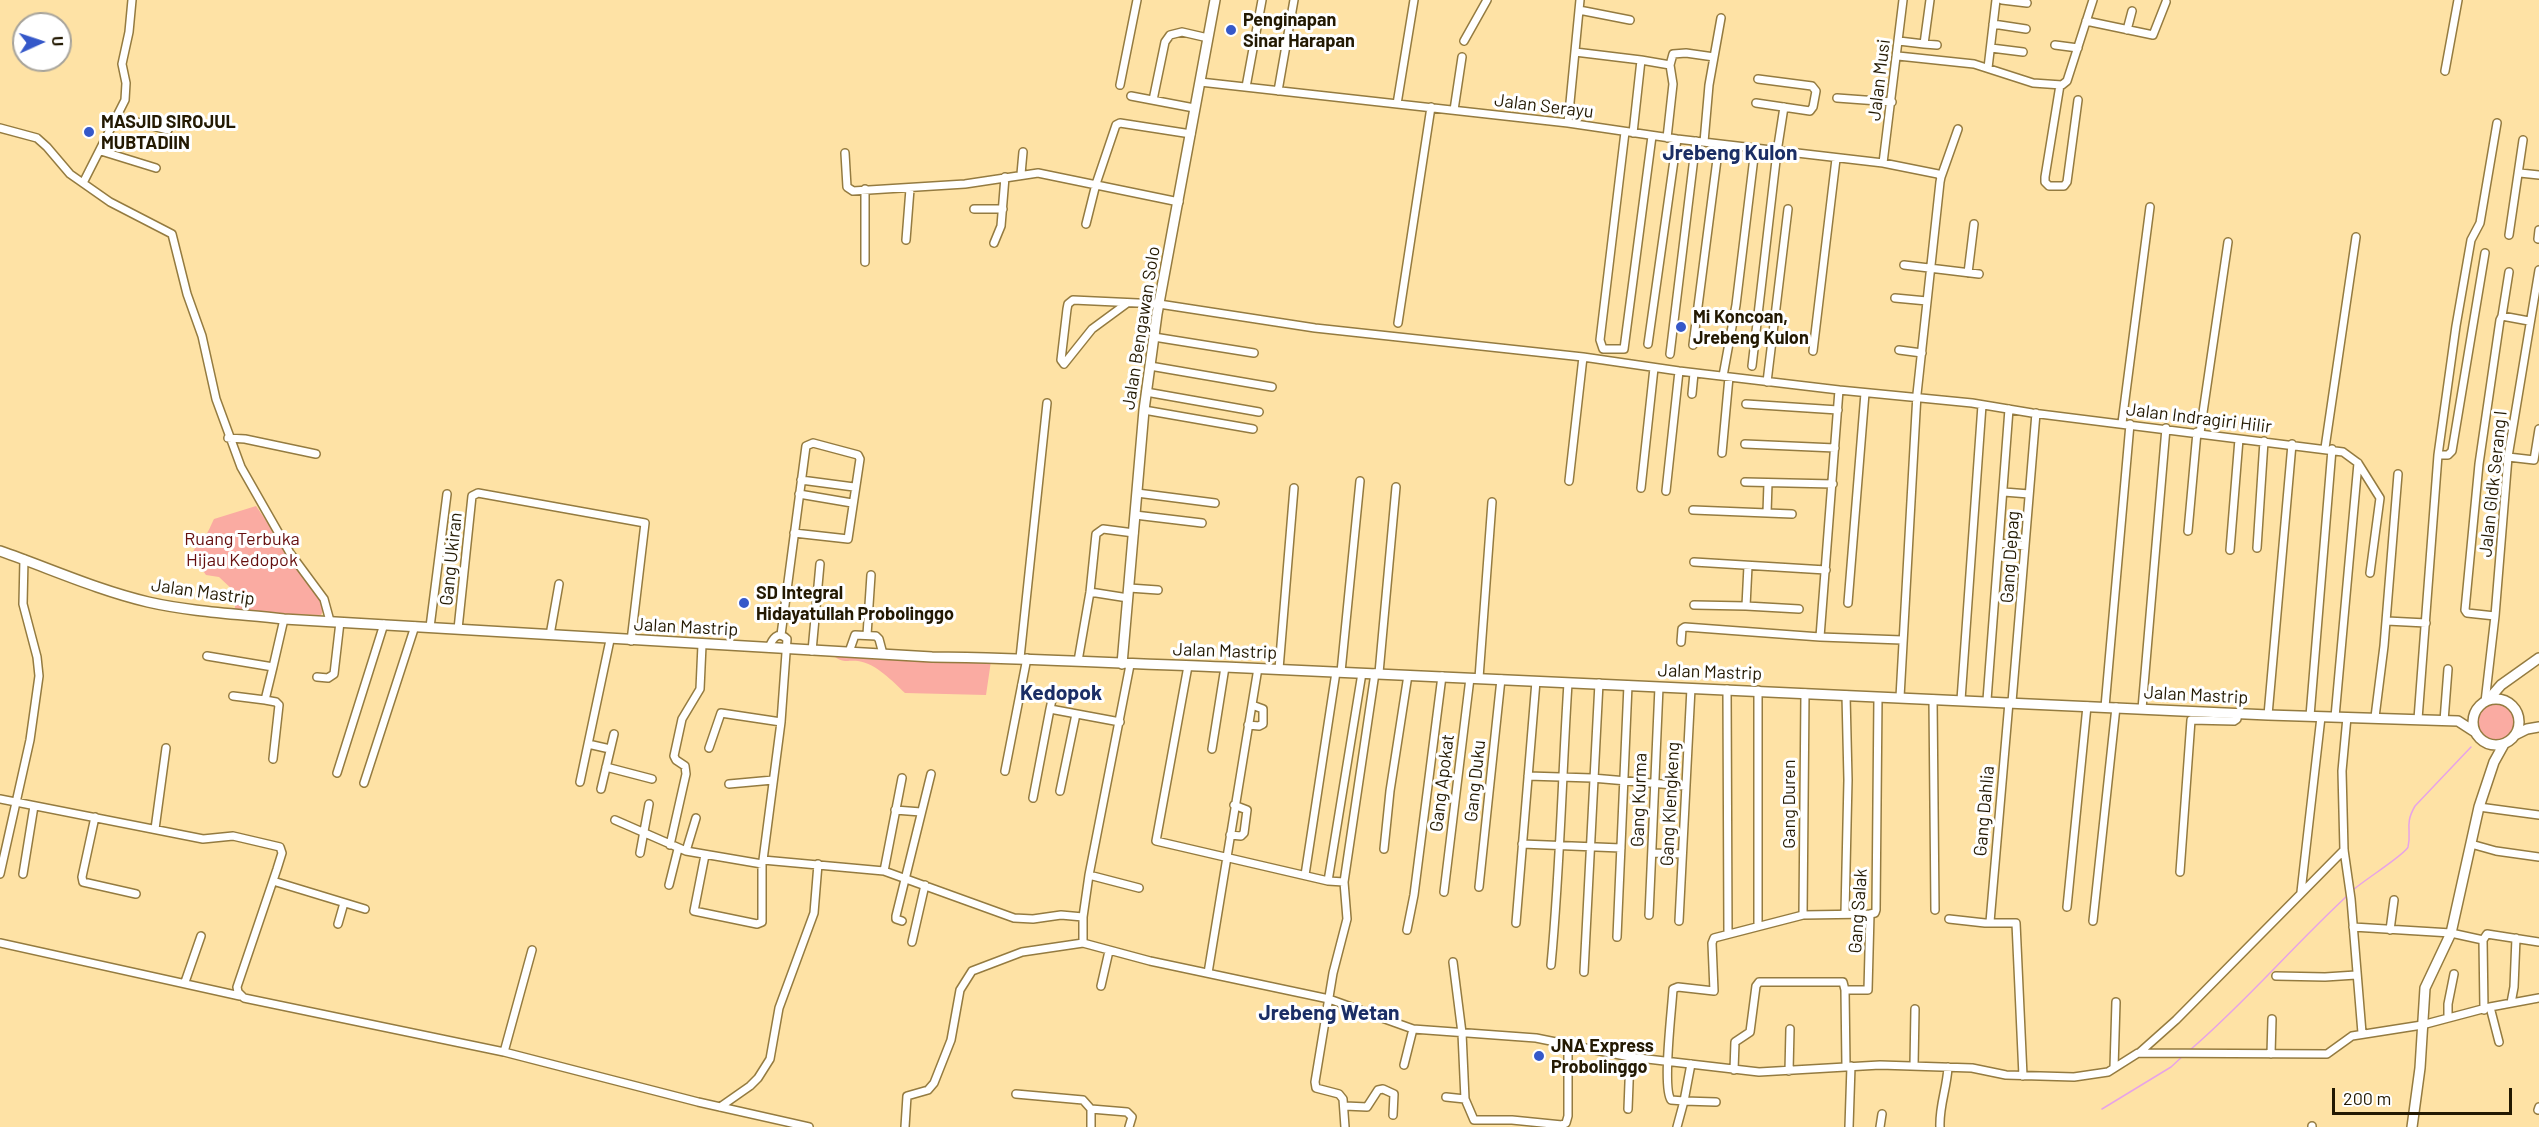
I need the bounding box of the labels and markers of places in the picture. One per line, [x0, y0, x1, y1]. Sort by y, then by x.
place label: Penginapan Sinar Harapan [1243, 9, 1355, 52]
marker: Penginapan Sinar Harapan [1224, 23, 1238, 37]
place label: MASJID SIROJUL MUBTADIIN [101, 111, 236, 154]
marker: MASJID SIROJUL MUBTADIIN [82, 125, 96, 139]
place label: Mi Koncoan, Jrebeng Kulon [1693, 306, 1809, 348]
marker: Mi Koncoan, Jrebeng Kulon [1674, 320, 1688, 334]
place label: SD Integral Hidayatullah Probolinggo [756, 582, 954, 624]
marker: SD Integral Hidayatullah Probolinggo [737, 596, 751, 610]
place label: JNA Express Probolinggo [1551, 1035, 1654, 1078]
marker: JNA Express Probolinggo [1532, 1049, 1546, 1063]

